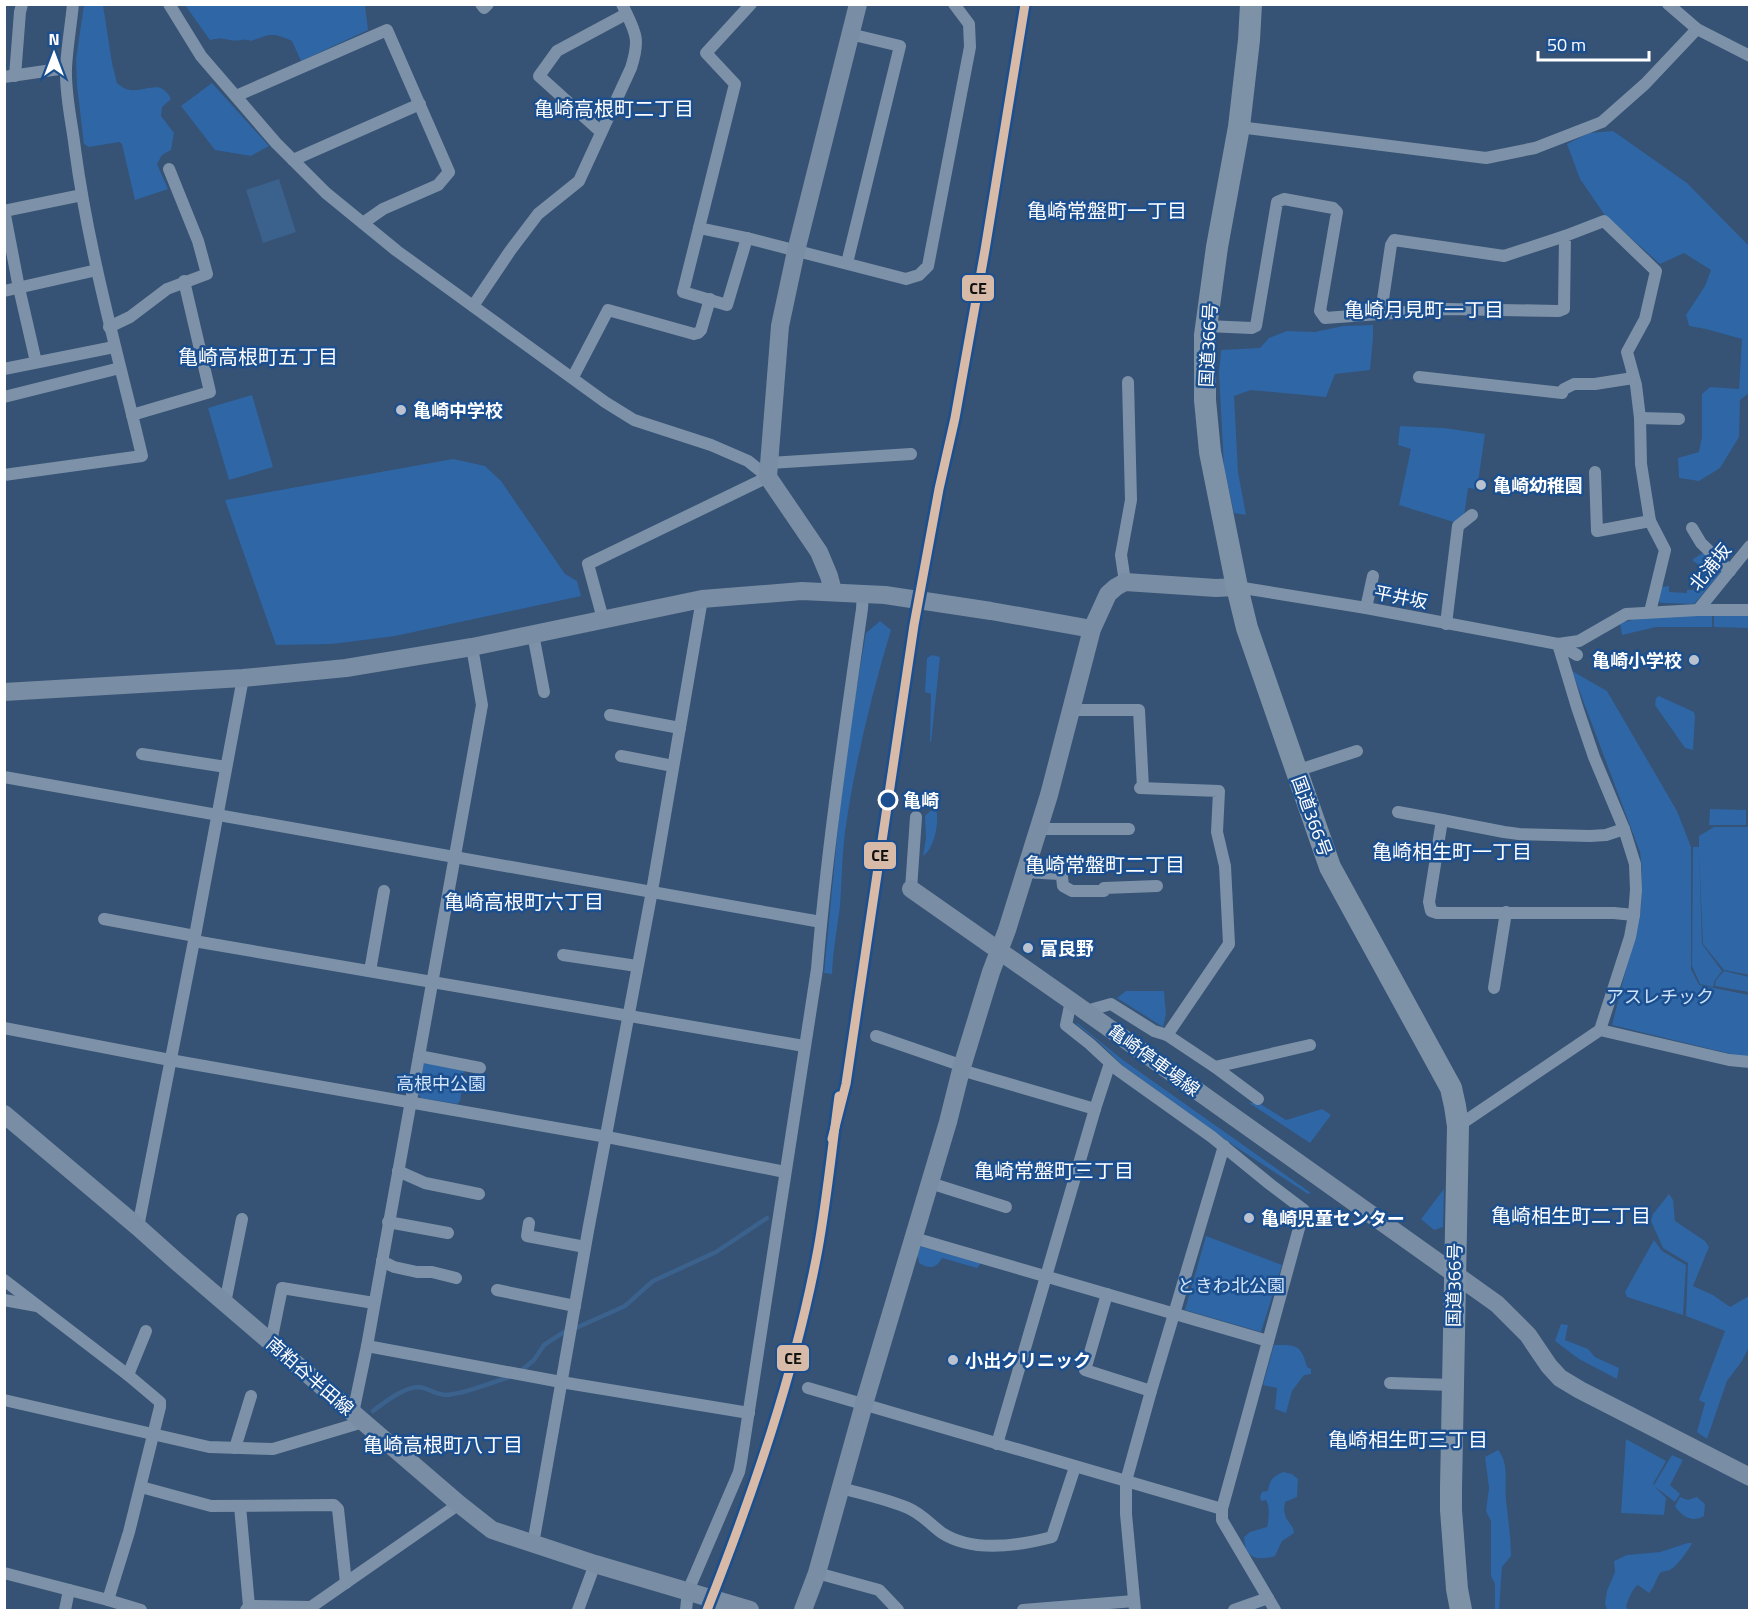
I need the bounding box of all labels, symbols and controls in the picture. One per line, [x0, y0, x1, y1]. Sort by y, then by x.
north arrow [24, 24, 84, 84]
scale bar [1538, 24, 1649, 62]
text: N [48, 27, 60, 51]
text: 50 m [1547, 31, 1586, 58]
district label: 亀崎高根町二丁目 [534, 93, 694, 124]
district label: 亀崎常盤町一丁目 [1027, 195, 1187, 226]
line badge: CE [961, 274, 995, 302]
text: CE [969, 276, 987, 300]
district label: 亀崎月見町一丁目 [1344, 294, 1504, 325]
street label: 国道366号 [1192, 302, 1224, 388]
district label: 亀崎高根町五丁目 [178, 341, 338, 372]
place label: 亀崎中学校 [413, 397, 503, 424]
marker: 亀崎中学校 [394, 403, 408, 417]
place label: 亀崎幼稚園 [1493, 472, 1583, 499]
marker: 亀崎幼稚園 [1474, 478, 1488, 492]
street label: 北浦坂 [1683, 538, 1737, 596]
street label: 平井坂 [1372, 579, 1430, 615]
place label: 亀崎小学校 [1592, 647, 1682, 674]
marker: 亀崎小学校 [1687, 653, 1701, 667]
street label: 国道366号 [1285, 772, 1339, 860]
place label: 亀崎 [903, 787, 939, 814]
marker: 亀崎 [878, 790, 898, 810]
district label: 亀崎相生町一丁目 [1372, 836, 1532, 867]
line badge: CE [863, 841, 897, 870]
text: CE [871, 843, 889, 867]
district label: 亀崎常盤町二丁目 [1025, 849, 1185, 880]
district label: 亀崎高根町六丁目 [444, 886, 604, 917]
place label: 富良野 [1040, 935, 1094, 962]
marker: 富良野 [1021, 941, 1035, 955]
park label: アスレチック [1606, 983, 1714, 1010]
street label: 亀崎停車場線 [1102, 1017, 1206, 1103]
park label: 高根中公園 [396, 1070, 486, 1097]
district label: 亀崎常盤町三丁目 [974, 1155, 1134, 1186]
district label: 亀崎相生町二丁目 [1491, 1200, 1651, 1231]
place label: 亀崎児童センター [1261, 1205, 1405, 1232]
marker: 亀崎児童センター [1242, 1211, 1256, 1225]
street label: 国道366号 [1440, 1243, 1468, 1327]
park label: ときわ北公園 [1177, 1272, 1285, 1299]
street label: 南粕谷半田線 [260, 1330, 360, 1422]
line badge: CE [776, 1344, 810, 1372]
text: CE [784, 1346, 802, 1370]
place label: 小出クリニック [965, 1347, 1091, 1374]
marker: 小出クリニック [946, 1353, 960, 1367]
district label: 亀崎相生町三丁目 [1328, 1424, 1488, 1455]
district label: 亀崎高根町八丁目 [363, 1429, 523, 1460]

